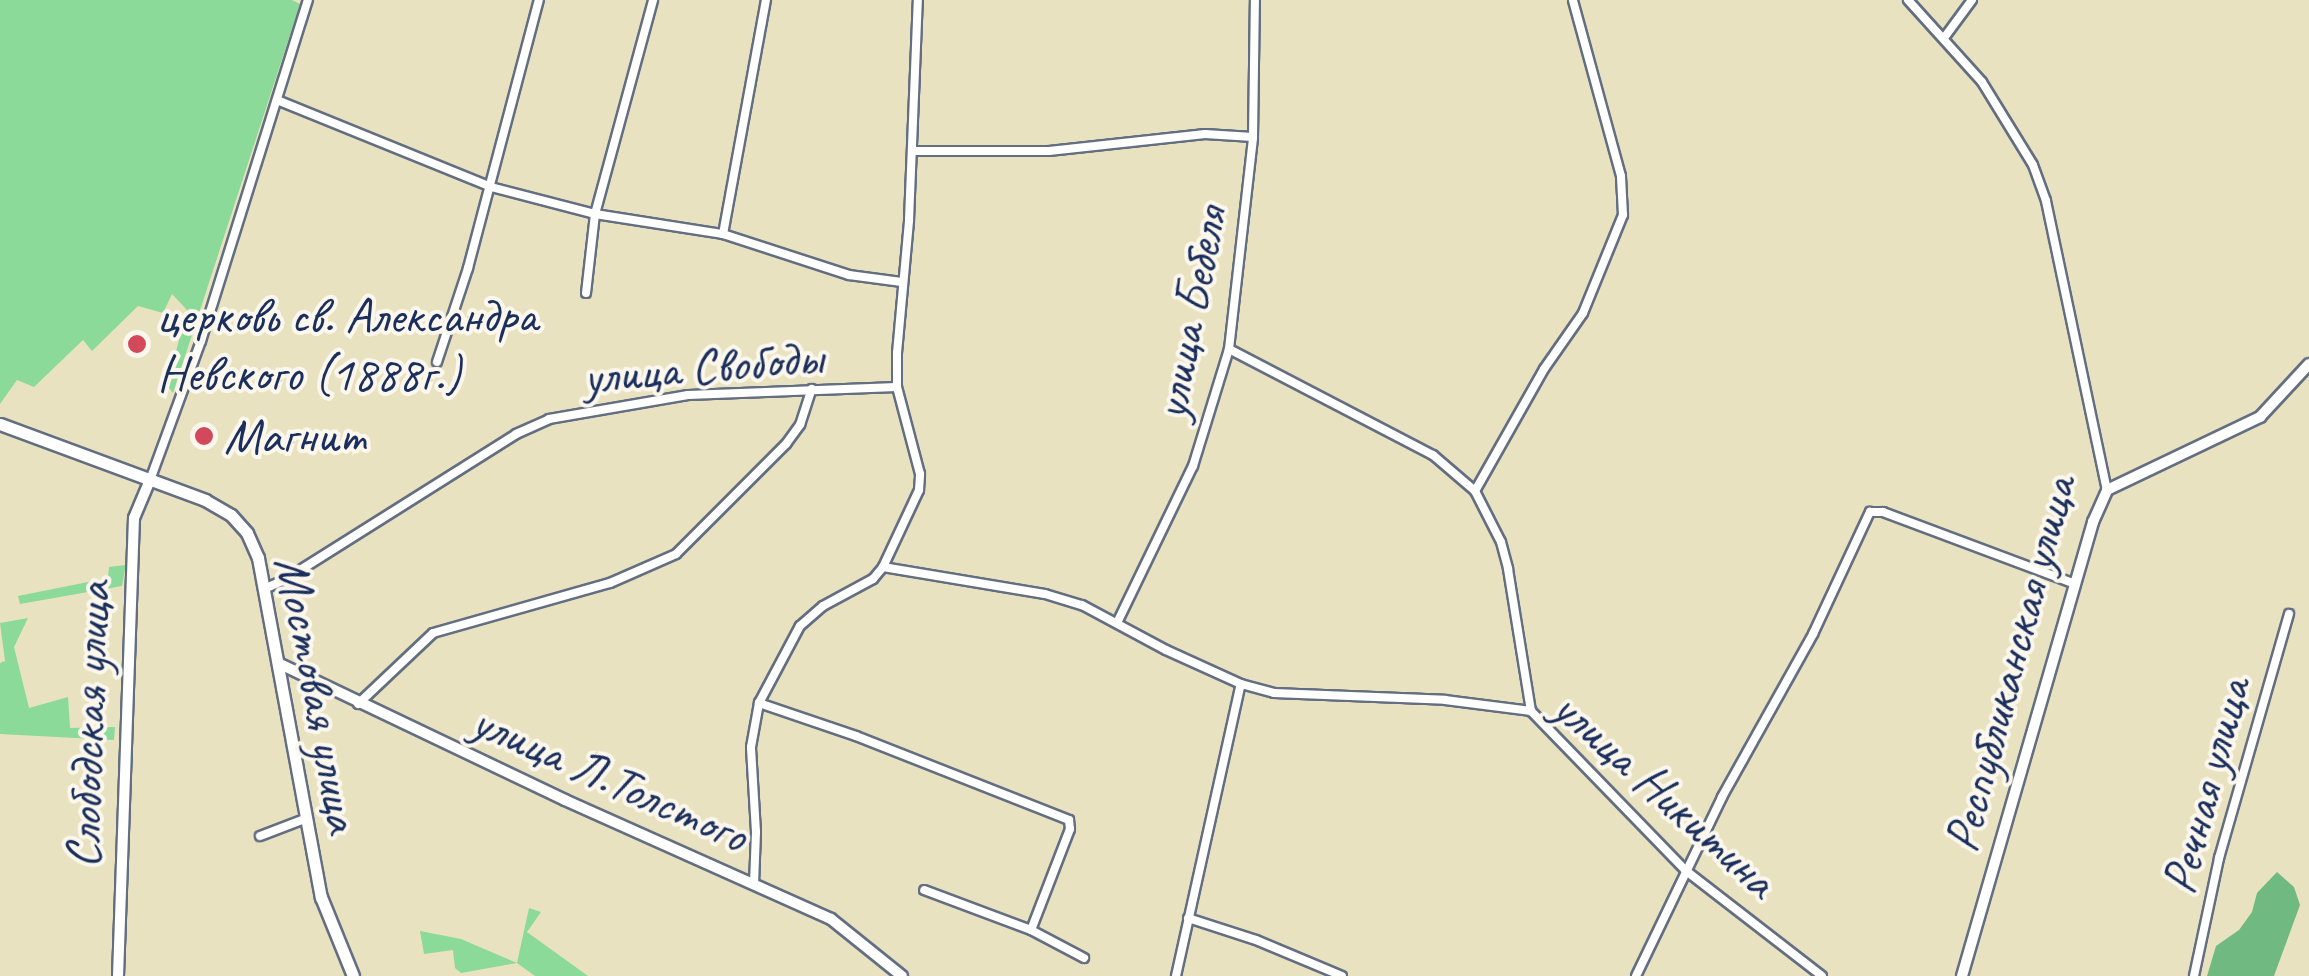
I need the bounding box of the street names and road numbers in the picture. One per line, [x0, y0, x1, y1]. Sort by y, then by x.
street label: улица Бебеля [1140, 202, 1240, 424]
street label: улица Свободы [583, 327, 823, 407]
street label: Республиканская улица [1931, 470, 2089, 858]
street label: Мостовая улица [262, 550, 374, 838]
street label: Слободская улица [53, 579, 123, 871]
street label: Речная улица [2149, 672, 2263, 900]
street label: улица Никитина [1539, 676, 1791, 912]
street label: улица Л.Толстого [463, 691, 757, 865]

